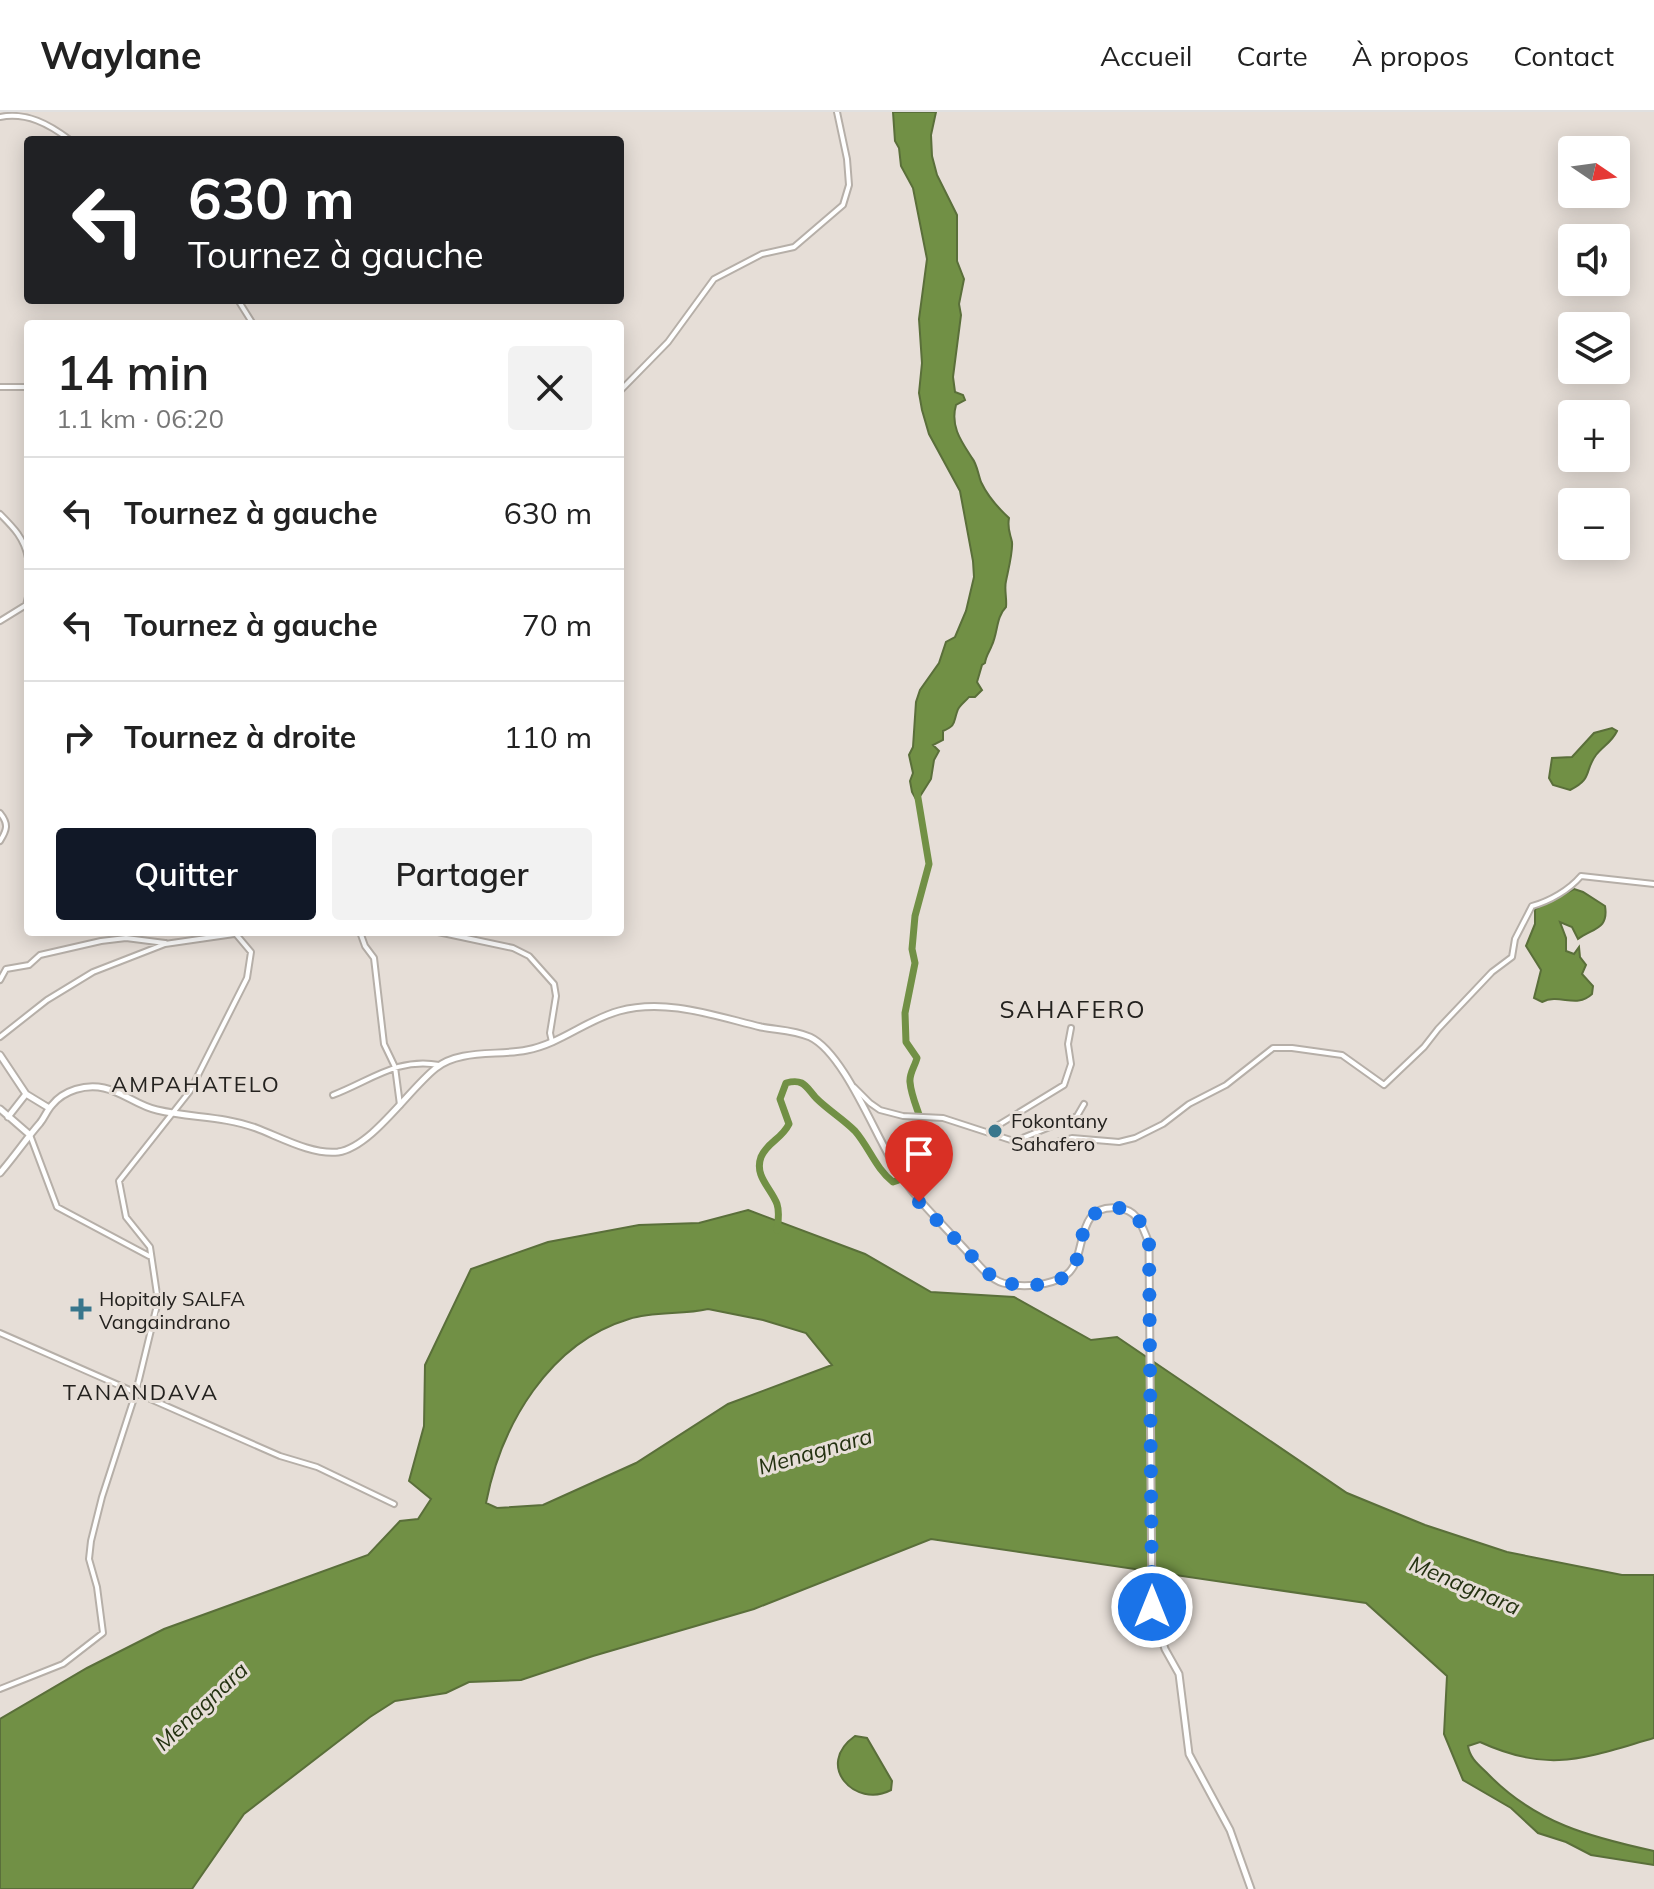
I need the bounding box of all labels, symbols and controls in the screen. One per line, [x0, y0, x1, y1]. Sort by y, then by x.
text: Waylane [40, 31, 202, 79]
text: Accueil [1100, 38, 1193, 73]
text: Carte [1237, 38, 1308, 73]
text: À propos [1352, 38, 1469, 73]
text: Contact [1513, 38, 1614, 73]
north arrow [1558, 136, 1630, 208]
map controls [1558, 136, 1630, 560]
text: 630 m [188, 163, 355, 233]
icon: left [56, 168, 160, 272]
button: sound [1558, 224, 1630, 296]
text: Tournez à gauche [188, 232, 484, 277]
button: layers [1558, 312, 1630, 384]
text: 14 min [56, 342, 209, 402]
button: close [508, 346, 592, 430]
button: + [1558, 400, 1630, 472]
text: 1.1 km · 06:20 [56, 402, 224, 435]
button: − [1558, 488, 1630, 560]
icon: left [56, 491, 100, 535]
text: Tournez à gauche [124, 494, 378, 532]
text: 630 m [504, 494, 592, 532]
icon: left [56, 603, 100, 647]
text: Tournez à gauche [124, 606, 378, 644]
text: 70 m [522, 606, 592, 644]
icon: right [56, 715, 100, 759]
text: Tournez à droite [124, 718, 356, 756]
text: 110 m [504, 718, 592, 756]
button: Quitter [56, 828, 316, 920]
button: Partager [332, 828, 592, 920]
district label: SAHAFERO [999, 994, 1147, 1024]
district label: AMPAHATELO [111, 1070, 281, 1098]
place label: Fokontany Sahafero [1011, 1108, 1108, 1156]
pin [885, 1120, 953, 1202]
marker: Fokontany Sahafero [986, 1122, 1004, 1140]
icon: arrive [897, 1132, 941, 1176]
place label: Hopitaly SALFA Vangaindrano [99, 1286, 245, 1334]
marker: Hopitaly SALFA Vangaindrano [70, 1298, 92, 1320]
district label: TANANDAVA [63, 1378, 219, 1406]
water label: Menagnara [755, 1421, 875, 1481]
water label: Menagnara [1406, 1549, 1524, 1621]
position arrow [1110, 1565, 1194, 1649]
water label: Menagnara [149, 1656, 253, 1756]

